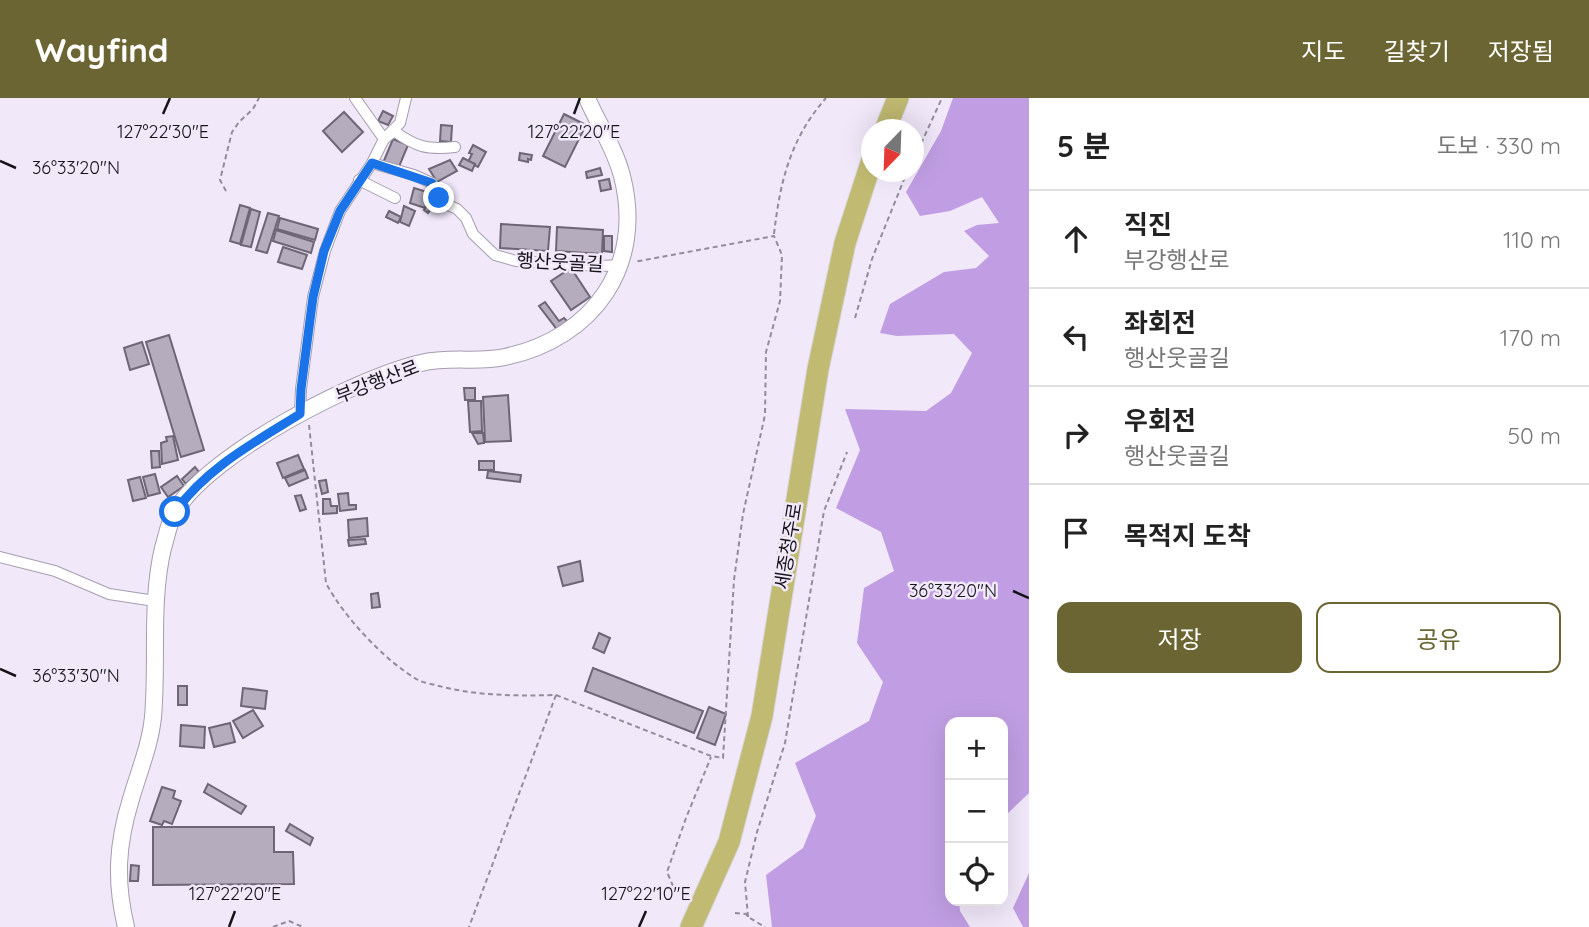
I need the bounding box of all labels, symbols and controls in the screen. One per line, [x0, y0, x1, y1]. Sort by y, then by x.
text: Wayfind [35, 29, 169, 70]
text: 지도 [1301, 36, 1346, 66]
text: 길찾기 [1384, 36, 1450, 66]
text: 저장됨 [1488, 36, 1554, 66]
north arrow [861, 119, 924, 182]
text: 127°22'30"E [117, 120, 209, 143]
text: 127°22'20"E [528, 120, 620, 143]
text: 5 분 [1057, 127, 1110, 165]
text: 도보 · 330 m [1437, 131, 1561, 160]
text: 36°33'20"N [32, 156, 120, 179]
route end [423, 182, 454, 213]
text: 직진 [1124, 208, 1172, 241]
icon: ahead [1057, 220, 1095, 258]
text: 110 m [1503, 225, 1561, 254]
text: 부강행산로 [1124, 245, 1230, 274]
street label: 행산웃골길 [516, 248, 604, 276]
text: 좌회전 [1124, 306, 1196, 339]
icon: left [1057, 318, 1095, 356]
text: 170 m [1500, 323, 1561, 352]
text: 행산웃골길 [1124, 343, 1230, 372]
street label: 부강행산로 [332, 354, 422, 408]
text: 우회전 [1124, 404, 1196, 437]
icon: right [1057, 416, 1095, 454]
text: 50 m [1508, 421, 1561, 450]
text: 행산웃골길 [1124, 441, 1230, 470]
route start [159, 496, 190, 527]
street label: 세종청주로 [769, 501, 807, 591]
icon: arrive [1057, 514, 1095, 552]
text: 목적지 도착 [1124, 519, 1251, 552]
text: 36°33'20"N [909, 579, 997, 602]
button: 저장 [1057, 602, 1302, 673]
button: 공유 [1316, 602, 1561, 673]
text: 36°33'30"N [32, 664, 120, 687]
map controls [945, 717, 1008, 906]
button: + [945, 717, 1008, 780]
button: − [945, 780, 1008, 843]
button: locate [945, 843, 1008, 906]
text: 127°22'20"E [189, 882, 281, 905]
text: 127°22'10"E [601, 882, 691, 905]

